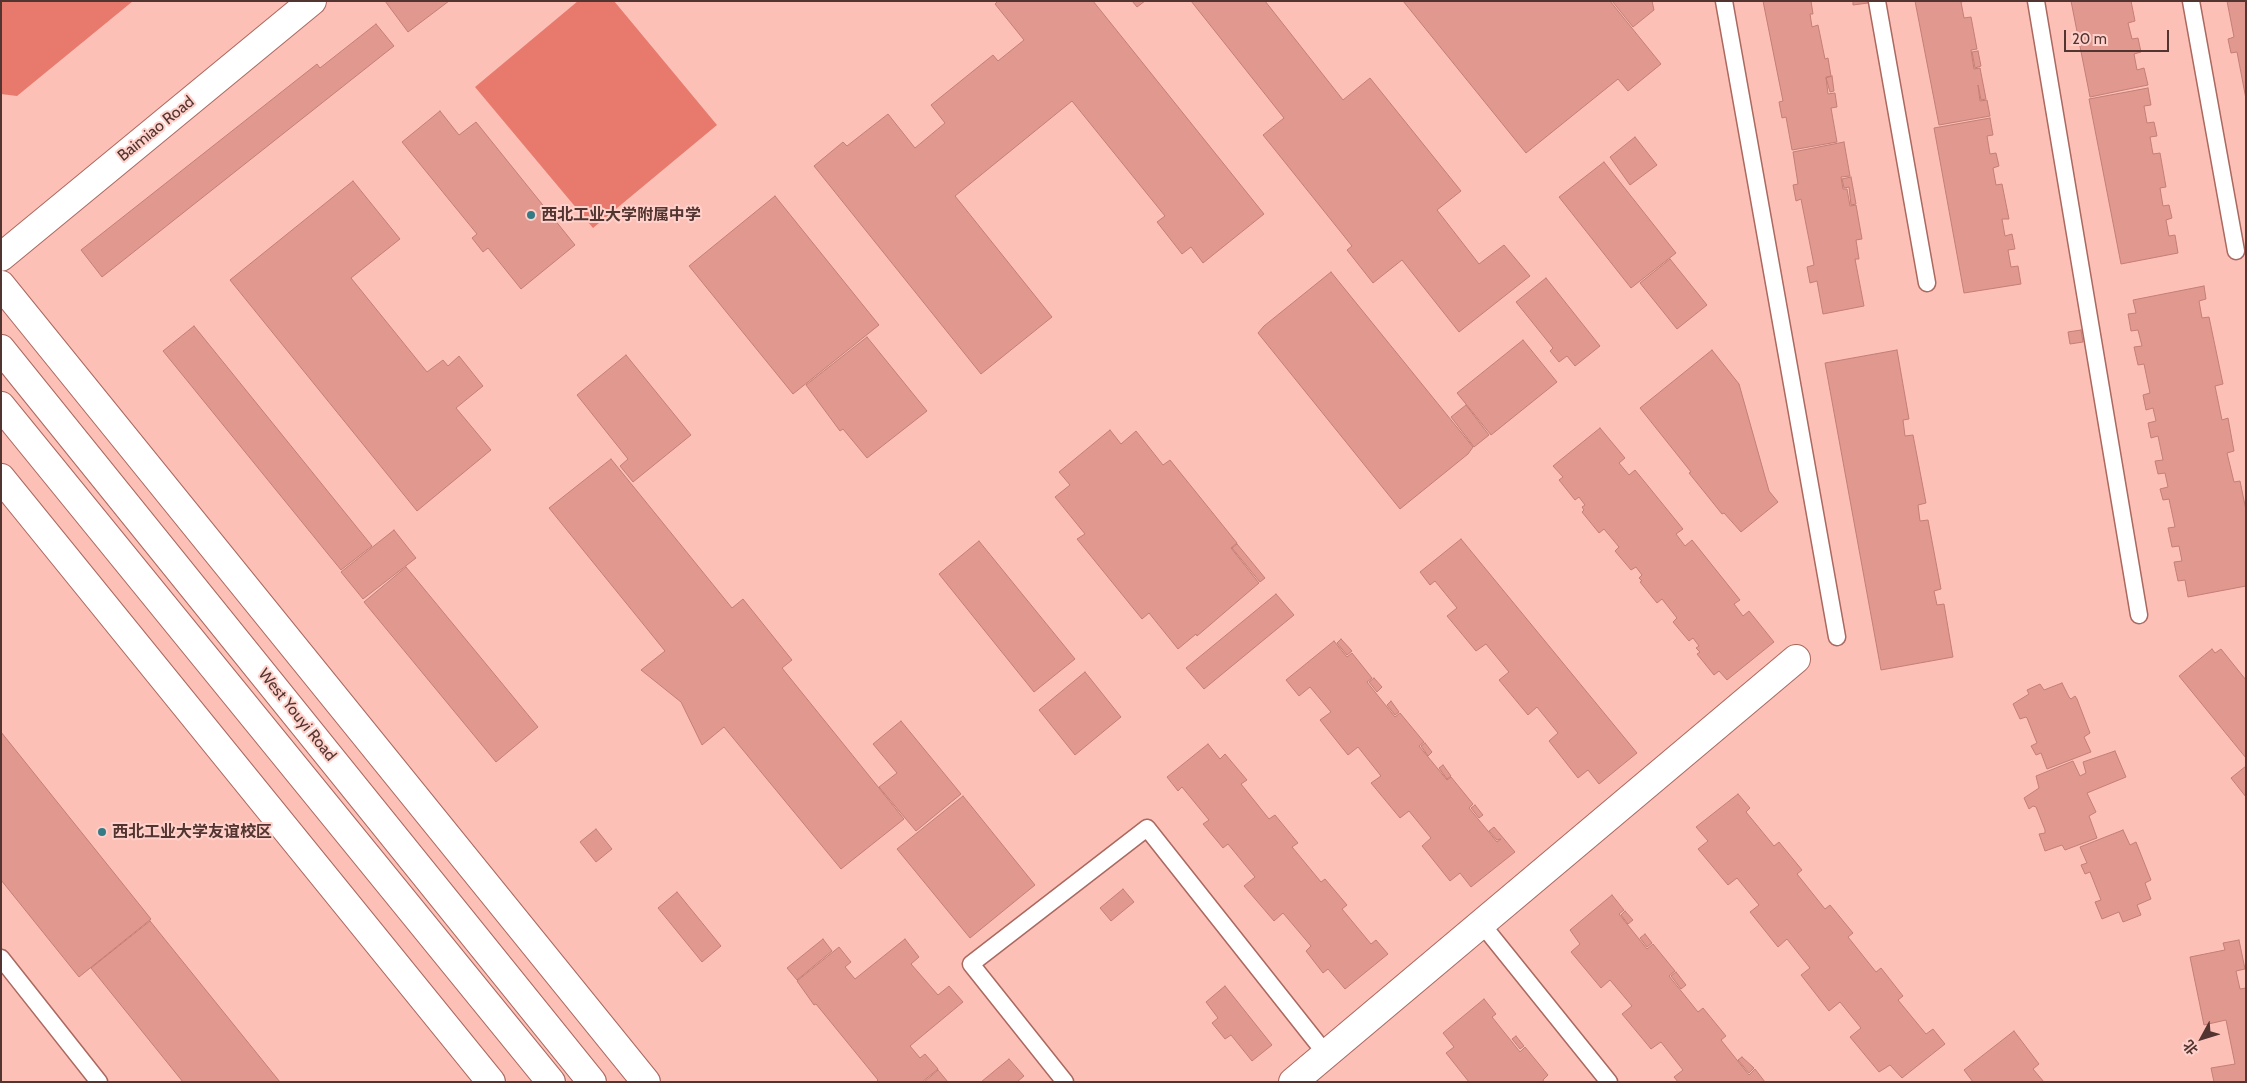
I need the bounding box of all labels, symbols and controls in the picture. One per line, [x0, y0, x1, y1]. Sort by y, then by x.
scale bar [2067, 20, 2172, 52]
text: 20 m [2072, 30, 2107, 48]
street label: Baimiao Road [114, 92, 198, 166]
place label: 西北工业大学附属中学 [541, 205, 701, 225]
marker: 西北工业大学附属中学 [525, 209, 537, 221]
street label: West Youyi Road [254, 665, 340, 765]
place label: 西北工业大学友谊校区 [112, 822, 272, 842]
marker: 西北工业大学友谊校区 [96, 826, 108, 838]
north arrow [2177, 1013, 2227, 1063]
text: 北 [2179, 1036, 2202, 1059]

